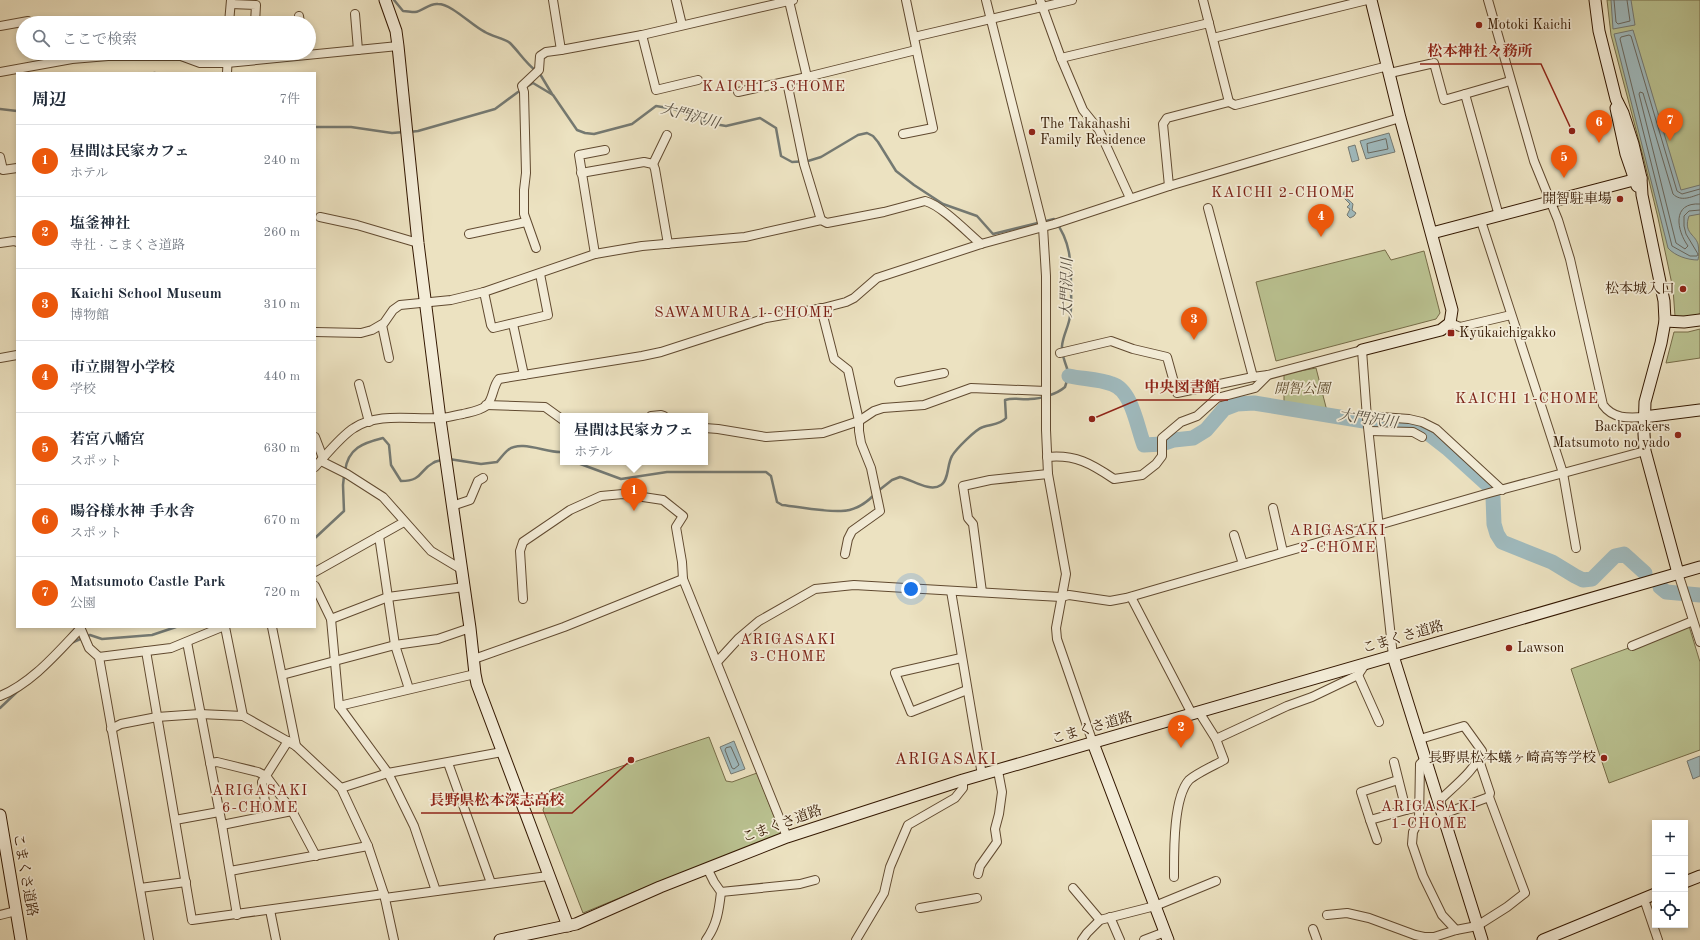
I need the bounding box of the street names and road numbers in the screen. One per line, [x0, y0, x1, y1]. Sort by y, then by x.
street label: こまくさ道路 [1360, 618, 1445, 655]
street label: こまくさ道路 [1049, 709, 1134, 746]
street label: こまくさ道路 [740, 802, 824, 845]
street label: こまくさ道路 [11, 832, 40, 918]

